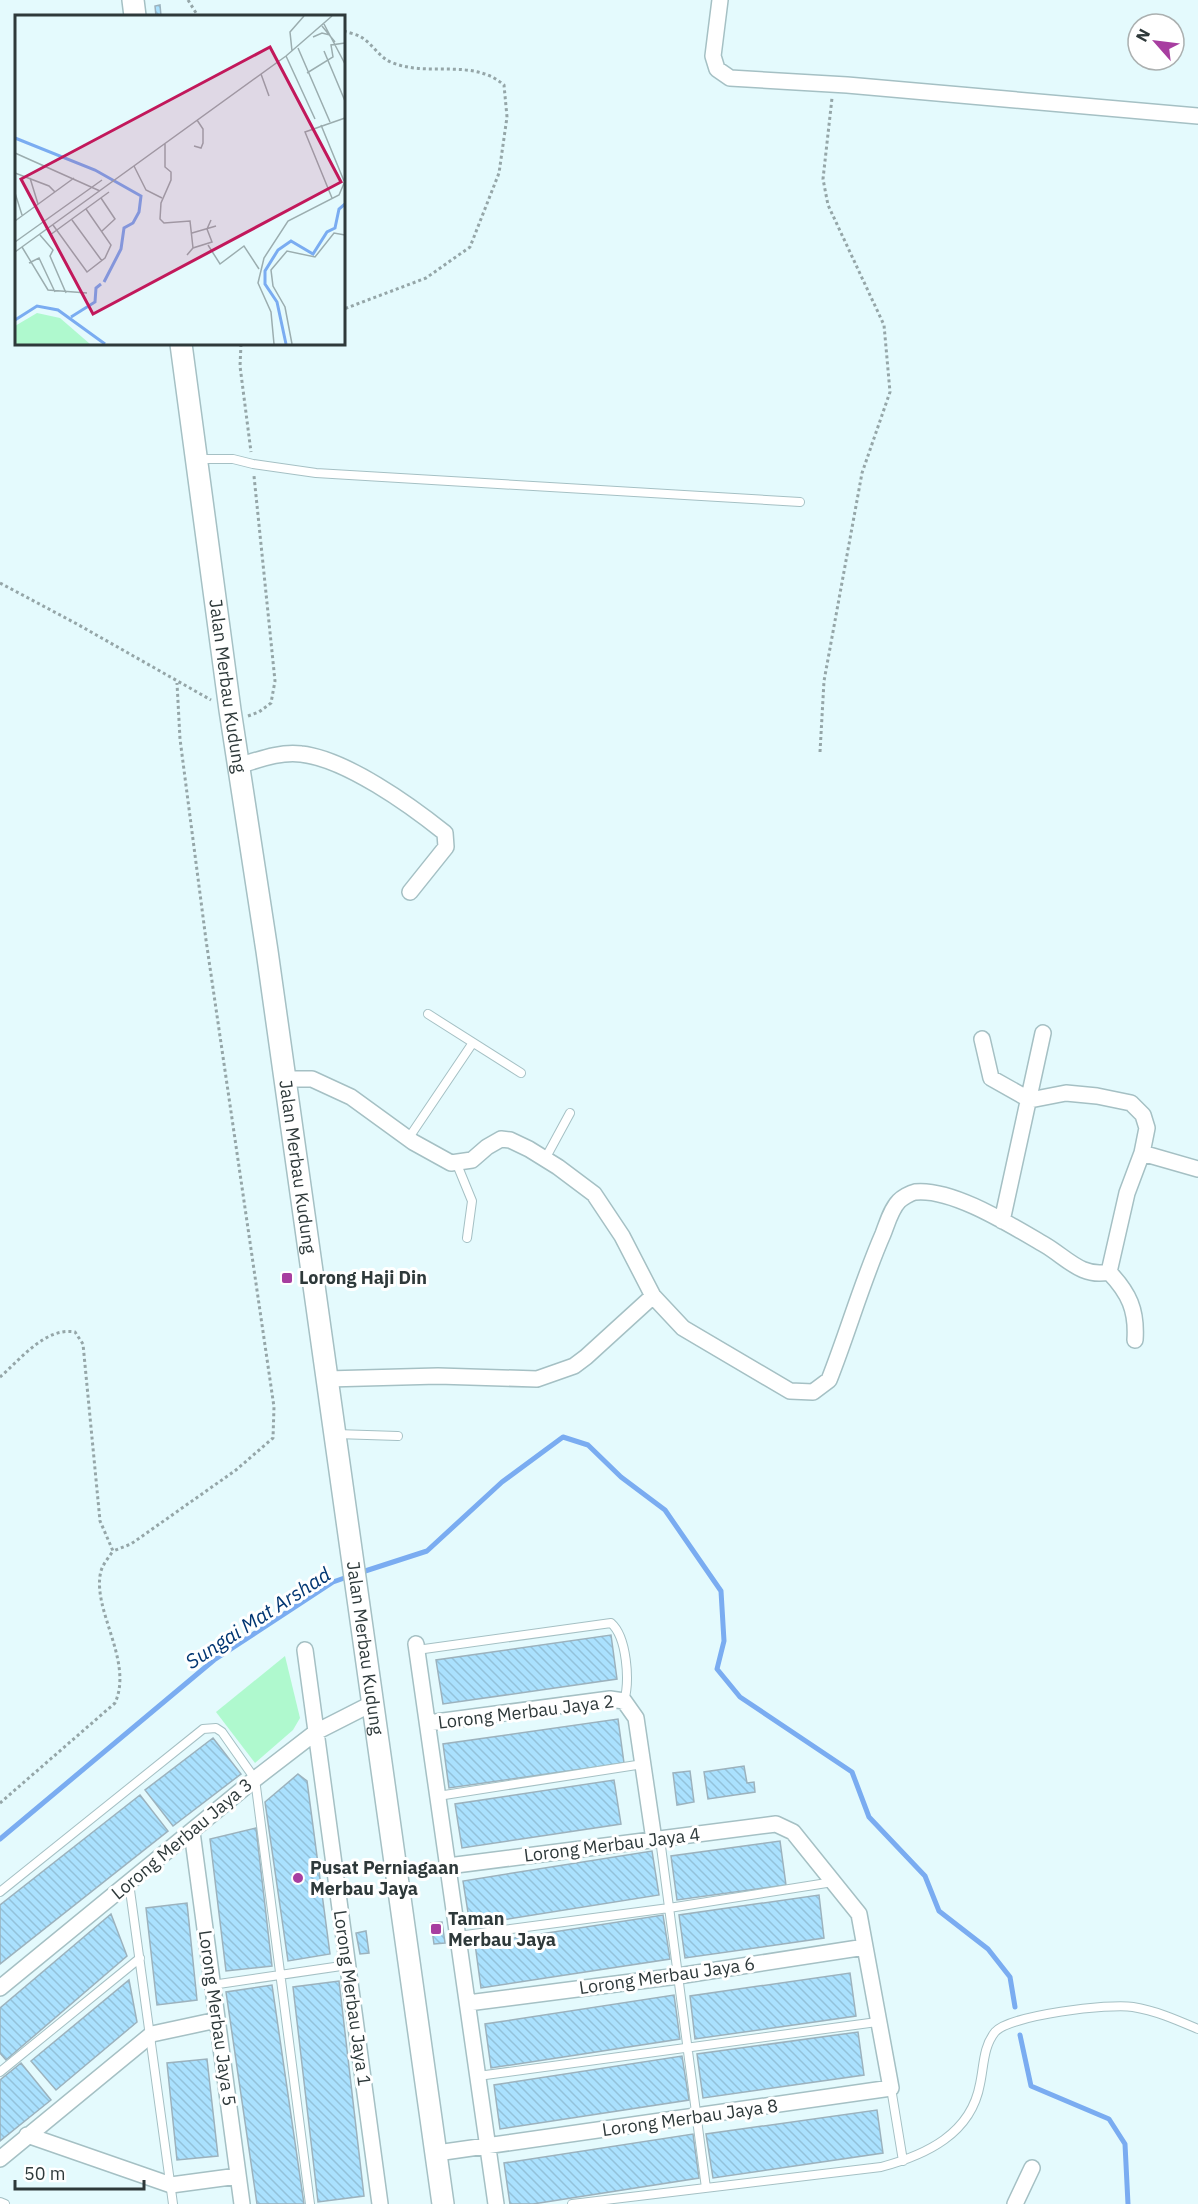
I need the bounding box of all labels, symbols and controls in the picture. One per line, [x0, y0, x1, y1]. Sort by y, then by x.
north arrow [1126, 12, 1186, 72]
inset map [15, 15, 345, 345]
text: N [1131, 25, 1154, 45]
street label: Jalan Merbau Kudung [204, 597, 252, 775]
street label: Jalan Merbau Kudung [274, 1078, 321, 1256]
place label: Lorong Haji Din [299, 1266, 427, 1289]
marker: Lorong Haji Din [280, 1271, 294, 1285]
water label: Sungai Mat Arshad [180, 1560, 336, 1675]
street label: Jalan Merbau Kudung [342, 1560, 389, 1737]
street label: Lorong Merbau Jaya 2 [437, 1689, 615, 1734]
street label: Lorong Merbau Jaya 3 [106, 1773, 257, 1904]
street label: Lorong Merbau Jaya 4 [523, 1822, 701, 1867]
place label: Pusat Perniagaan Merbau Jaya [310, 1856, 459, 1900]
marker: Pusat Perniagaan Merbau Jaya [291, 1871, 305, 1885]
place label: Taman Merbau Jaya [448, 1907, 556, 1951]
street label: Lorong Merbau Jaya 1 [329, 1909, 376, 2087]
marker: Taman Merbau Jaya [429, 1922, 443, 1936]
street label: Lorong Merbau Jaya 5 [194, 1929, 241, 2107]
street label: Lorong Merbau Jaya 6 [578, 1952, 756, 1999]
street label: Lorong Merbau Jaya 8 [601, 2094, 779, 2141]
scale bar [15, 2153, 144, 2191]
text: 50 m [24, 2162, 66, 2185]

